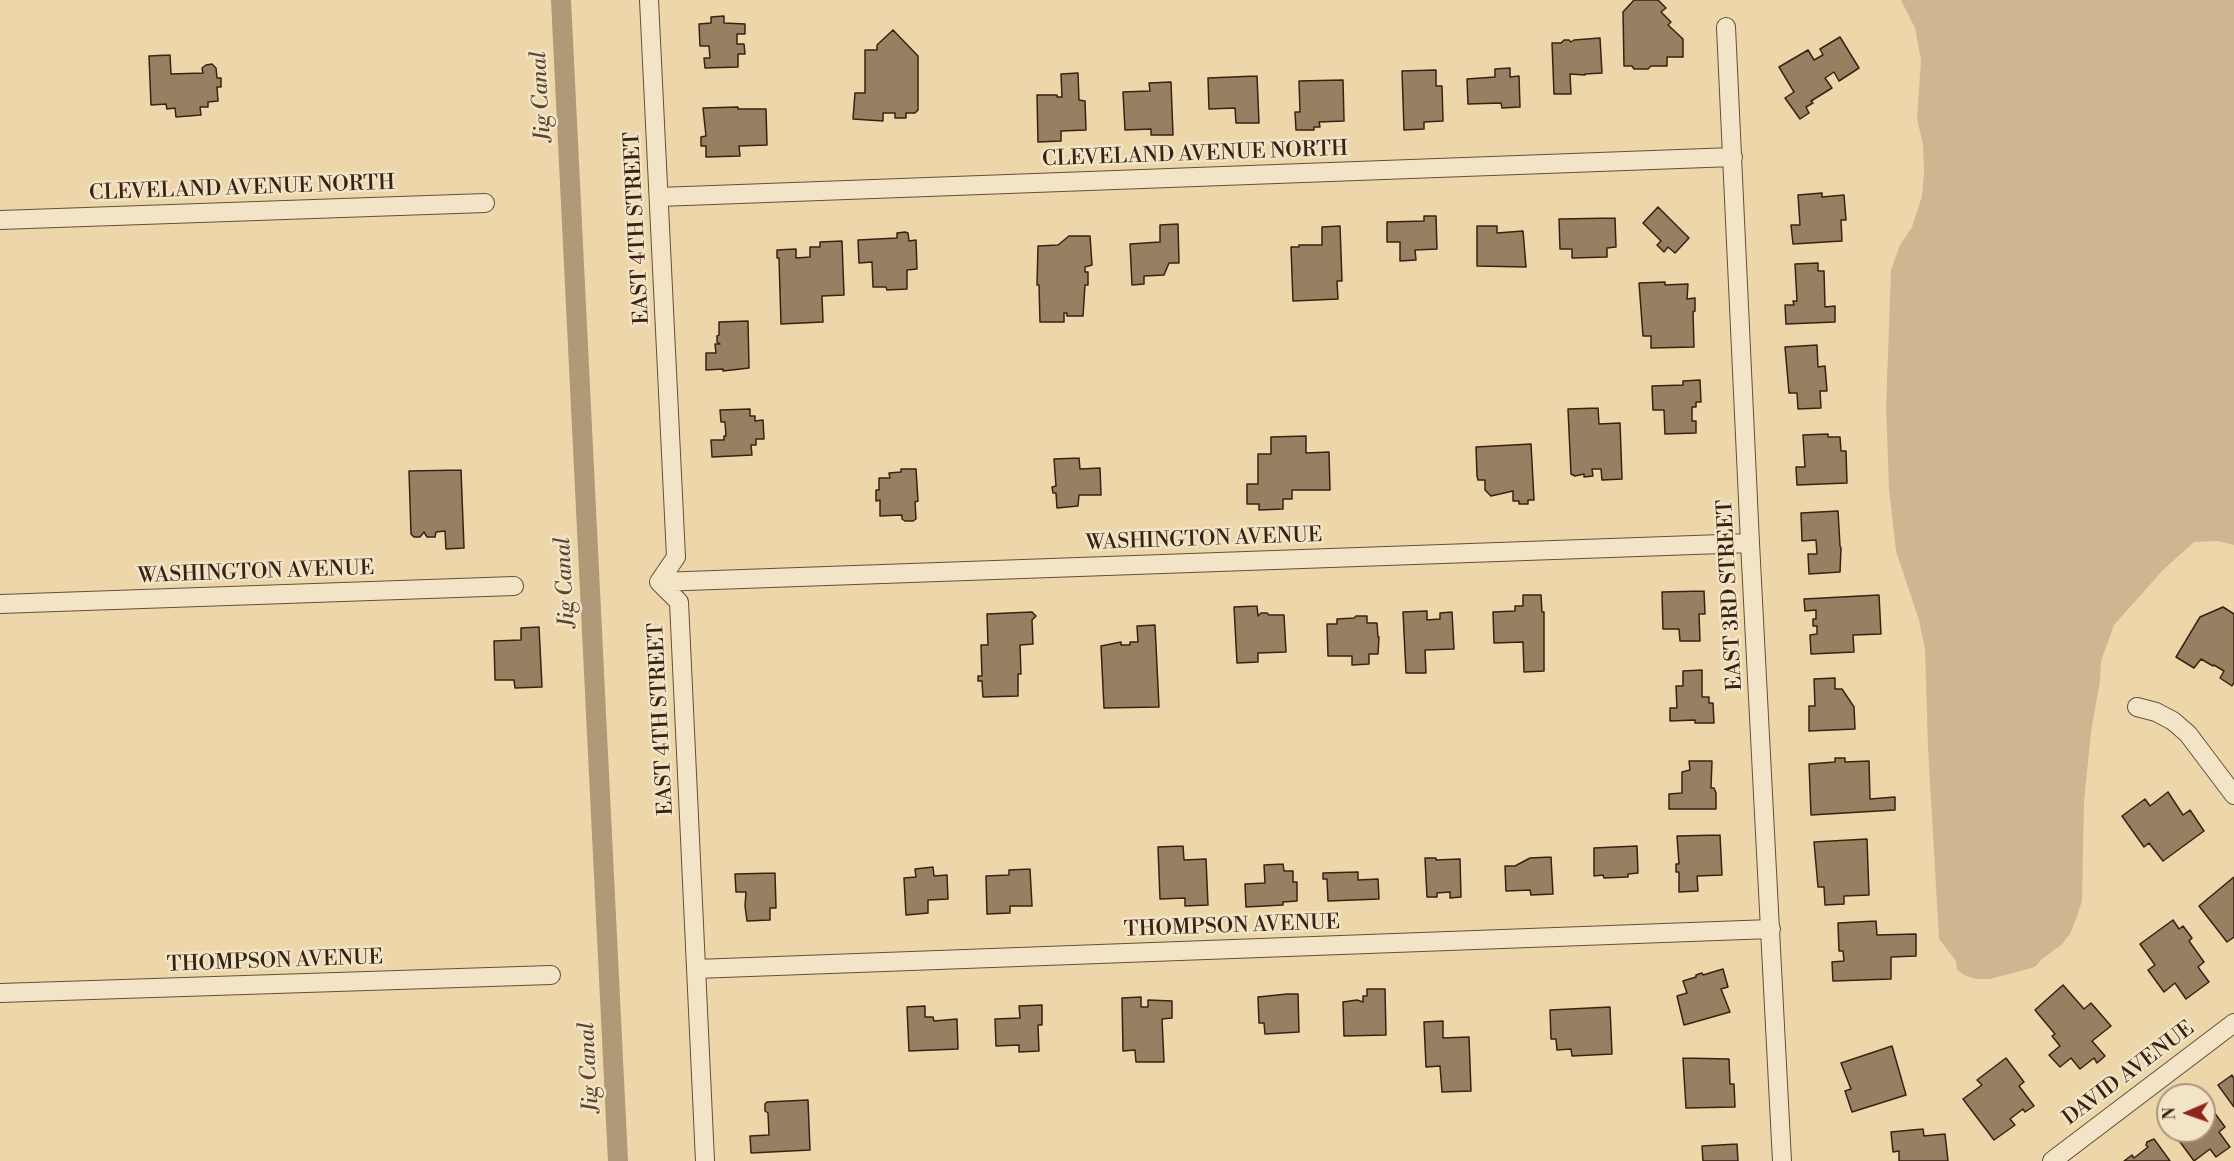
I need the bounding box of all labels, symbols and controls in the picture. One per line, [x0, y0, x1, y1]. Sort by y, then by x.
water label: Jig Canal [526, 50, 558, 142]
street label: EAST 4TH STREET [620, 131, 656, 325]
street label: CLEVELAND AVENUE NORTH [1042, 137, 1348, 173]
street label: CLEVELAND AVENUE NORTH [89, 171, 395, 207]
street label: EAST 3RD STREET [1713, 499, 1749, 691]
street label: WASHINGTON AVENUE [1085, 523, 1323, 557]
water label: Jig Canal [550, 536, 582, 628]
street label: WASHINGTON AVENUE [137, 556, 375, 590]
street label: EAST 4TH STREET [644, 622, 680, 816]
street label: THOMPSON AVENUE [1124, 911, 1340, 943]
street label: THOMPSON AVENUE [167, 946, 383, 978]
street label: DAVID AVENUE [2058, 1016, 2200, 1132]
water label: Jig Canal [574, 1021, 606, 1113]
north arrow [2156, 1083, 2216, 1143]

